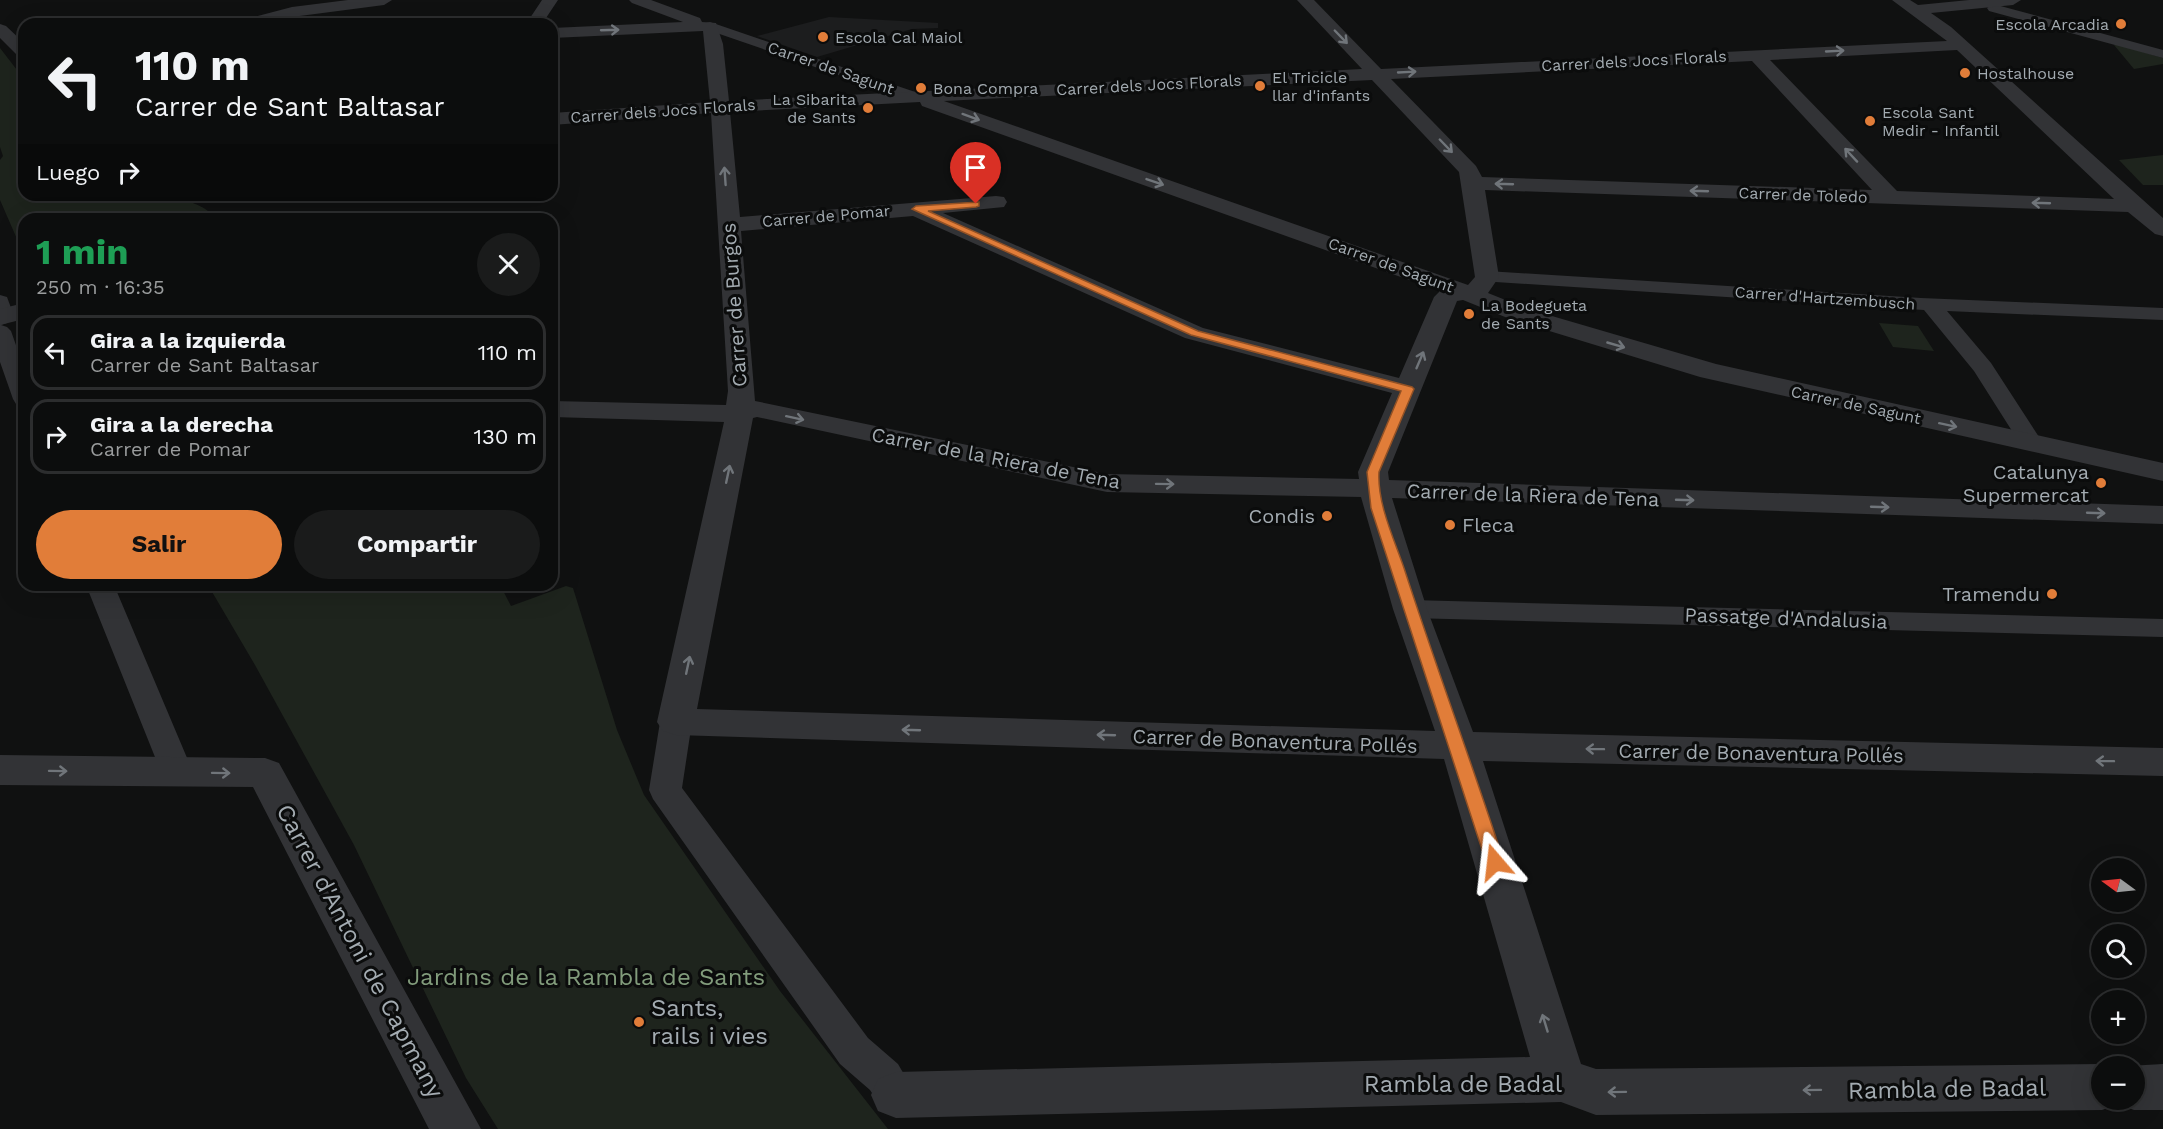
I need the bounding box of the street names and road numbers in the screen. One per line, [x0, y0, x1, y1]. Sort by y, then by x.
street label: Carrer de Sagunt [765, 37, 897, 99]
street label: Carrer dels Jocs Florals [1541, 47, 1727, 75]
street label: Carrer dels Jocs Florals [1056, 71, 1242, 99]
street label: Carrer dels Jocs Florals [570, 95, 756, 127]
street label: Carrer de Toledo [1738, 183, 1868, 207]
street label: Carrer de Pomar [761, 201, 891, 231]
street label: Carrer de Burgos [716, 222, 752, 388]
street label: Carrer de Sagunt [1326, 233, 1457, 297]
street label: Carrer d'Hartzembusch [1734, 282, 1916, 314]
street label: Carrer de Sagunt [1789, 382, 1923, 428]
street label: Carrer de la Riera de Tena [870, 422, 1122, 494]
street label: Carrer de la Riera de Tena [1406, 479, 1660, 511]
street label: Passatge d'Andalusia [1684, 602, 1888, 634]
street label: Carrer de Bonaventura Pollés [1132, 724, 1418, 758]
street label: Carrer de Bonaventura Pollés [1618, 739, 1904, 767]
street label: Carrer d'Antoni de Capmany [270, 799, 450, 1103]
street label: Rambla de Badal [1364, 1070, 1563, 1098]
street label: Rambla de Badal [1848, 1073, 2047, 1105]

